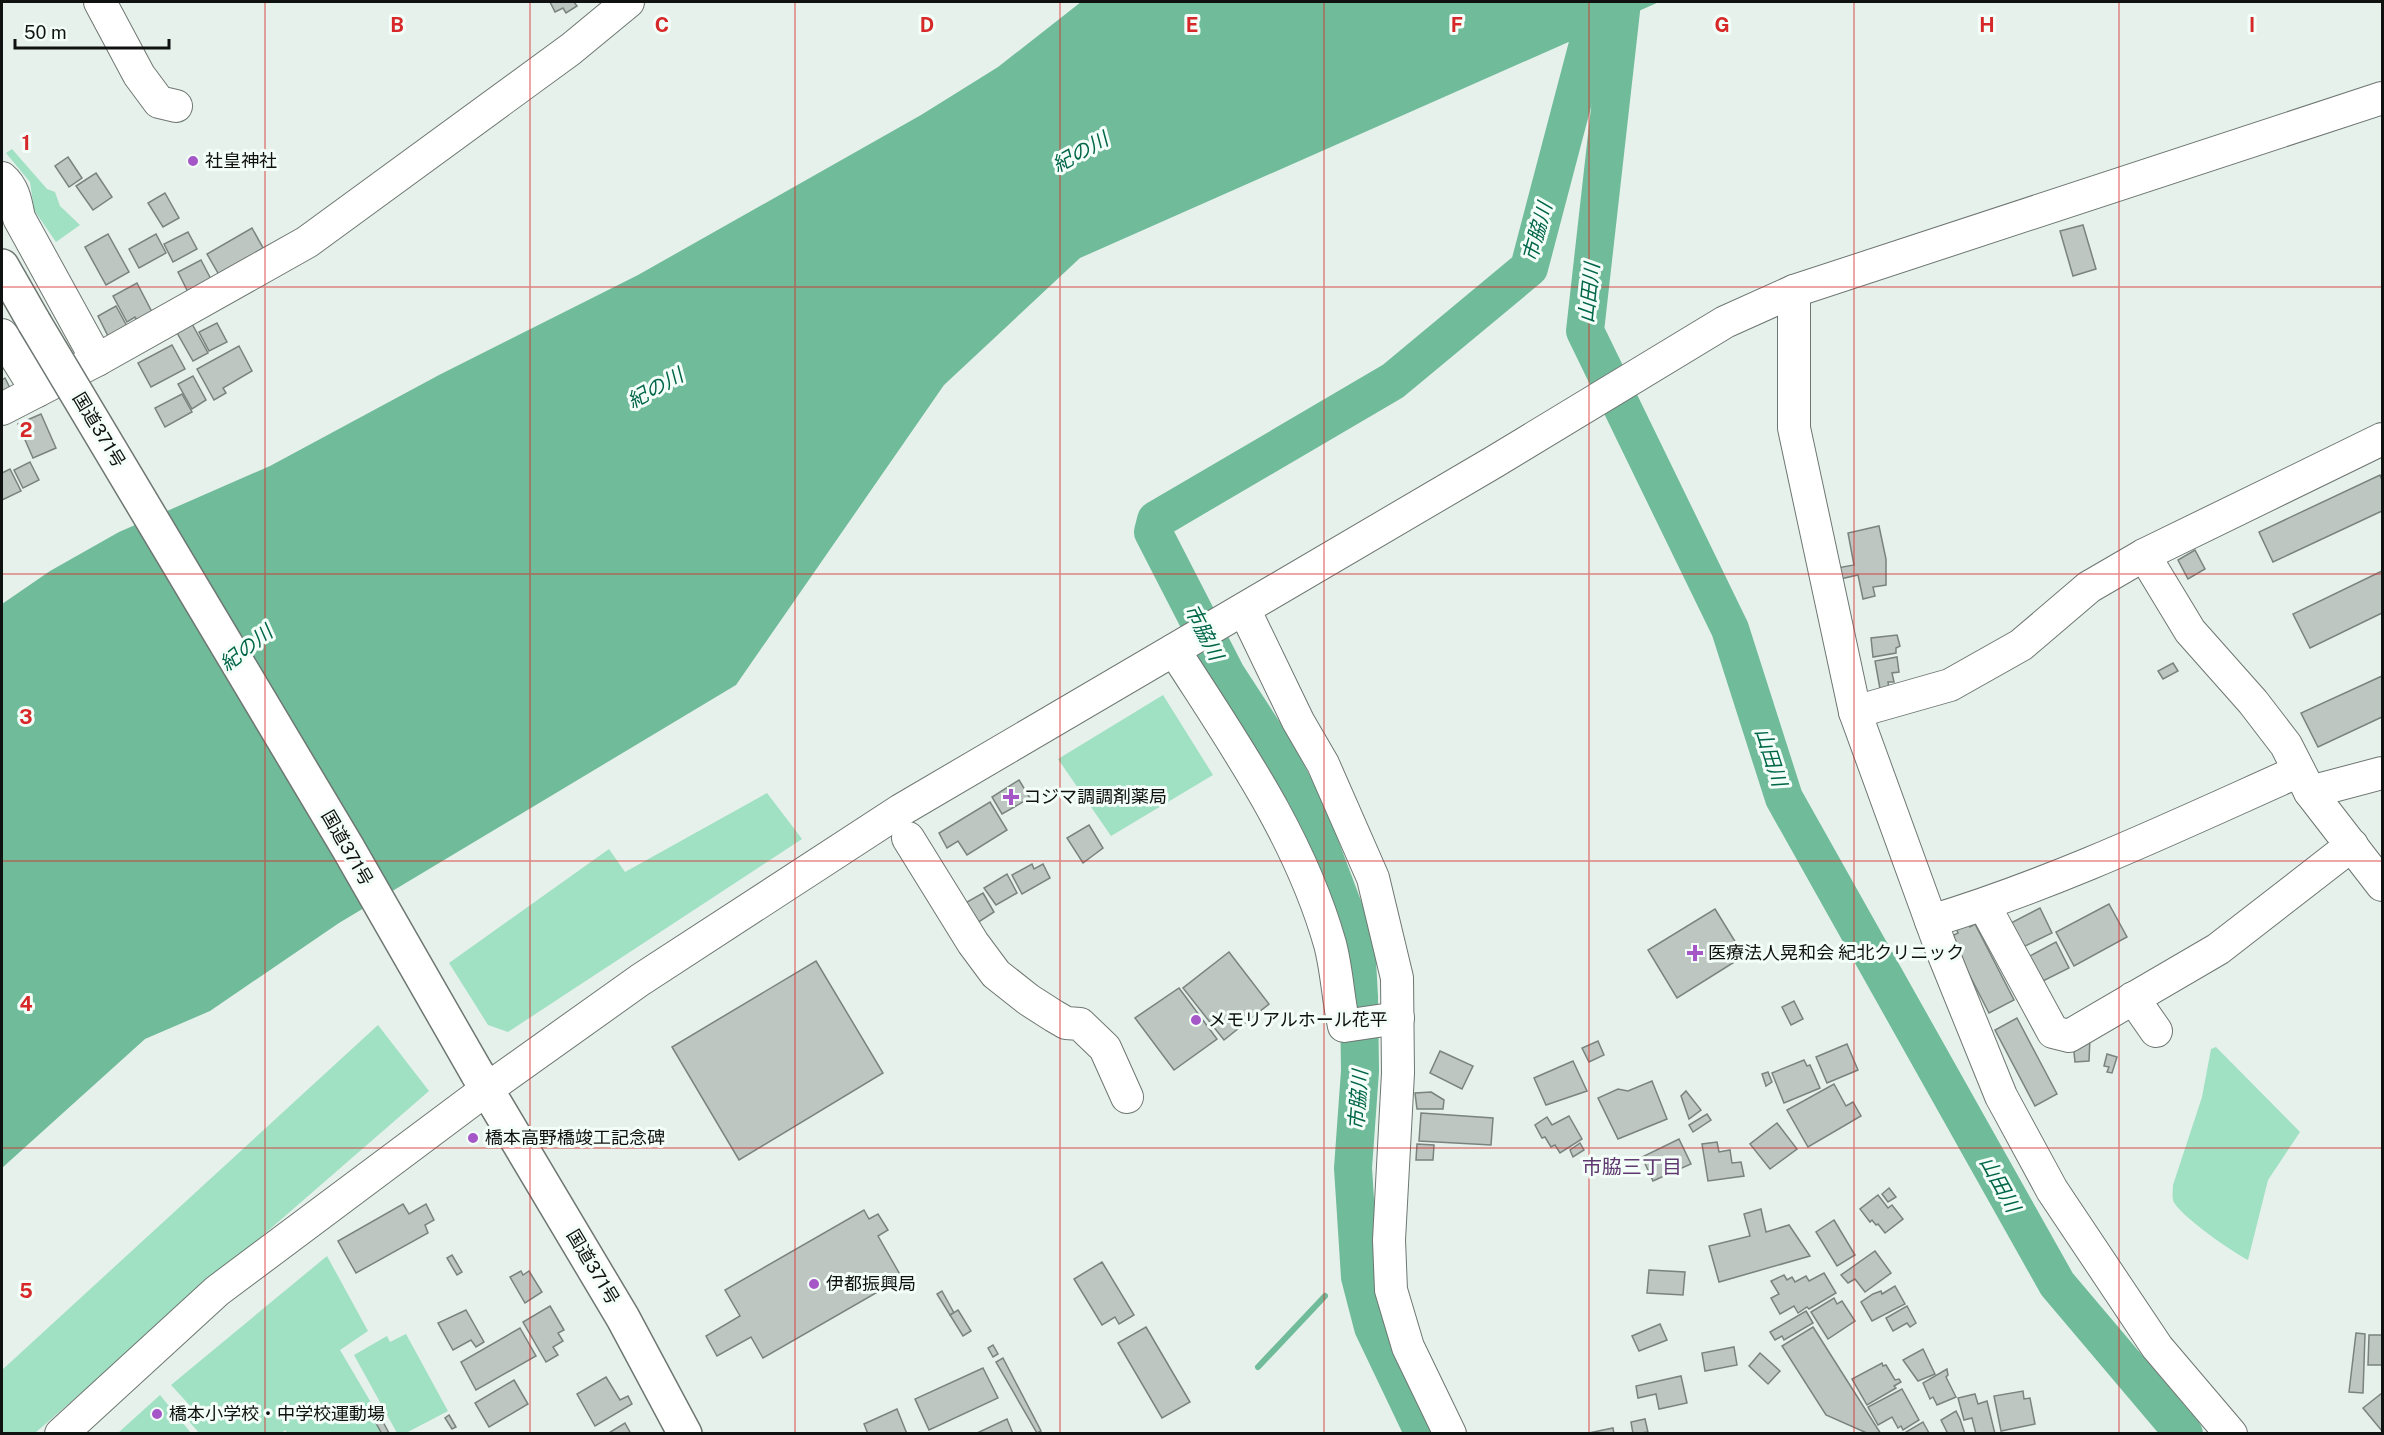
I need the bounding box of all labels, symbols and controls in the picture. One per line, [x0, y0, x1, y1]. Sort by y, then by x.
scale bar [15, 12, 170, 50]
text: B [390, 13, 404, 37]
text: C [655, 13, 669, 37]
text: D [920, 13, 934, 37]
text: E [1186, 13, 1198, 37]
text: F [1451, 13, 1463, 37]
text: G [1714, 13, 1730, 37]
text: H [1979, 13, 1995, 37]
text: I [2249, 13, 2255, 37]
text: 50 m [24, 22, 67, 43]
water label: 紀の川 [1048, 126, 1114, 177]
text: 1 [22, 131, 30, 155]
place label: 社皇神社 [205, 150, 277, 171]
marker: 社皇神社 [186, 154, 200, 168]
water label: 市脇川 [1517, 198, 1557, 264]
water label: 山田川 [1574, 260, 1604, 324]
water label: 紀の川 [623, 362, 689, 413]
street label: 国道371号 [69, 389, 130, 471]
text: 2 [20, 418, 32, 442]
water label: 市脇川 [1180, 600, 1229, 666]
water label: 紀の川 [215, 619, 279, 676]
text: 3 [19, 705, 33, 729]
water label: 山田川 [1750, 725, 1792, 791]
place label: コジマ調調剤薬局 [1023, 786, 1167, 807]
marker: コジマ調調剤薬局 [1004, 790, 1018, 804]
street label: 国道371号 [317, 806, 377, 889]
place label: 医療法人晃和会 紀北クリニック [1708, 942, 1964, 963]
marker: 医療法人晃和会 紀北クリニック [1686, 944, 1704, 962]
text: 4 [19, 992, 33, 1016]
place label: メモリアルホール花平 [1208, 1009, 1388, 1030]
marker: メモリアルホール花平 [1189, 1013, 1203, 1027]
water label: 市脇川 [1344, 1067, 1372, 1131]
place label: 橋本高野橋竣工記念碑 [485, 1127, 665, 1148]
marker: 橋本高野橋竣工記念碑 [466, 1131, 480, 1145]
water label: 山田川 [1975, 1152, 2026, 1218]
district label: 市脇三丁目 [1582, 1155, 1682, 1179]
street label: 国道371号 [563, 1226, 624, 1308]
place label: 伊都振興局 [826, 1273, 916, 1294]
marker: 伊都振興局 [807, 1277, 821, 1291]
text: 5 [19, 1279, 33, 1303]
place label: 橋本小学校・中学校運動場 [169, 1403, 385, 1424]
marker: 橋本小学校・中学校運動場 [150, 1407, 164, 1421]

